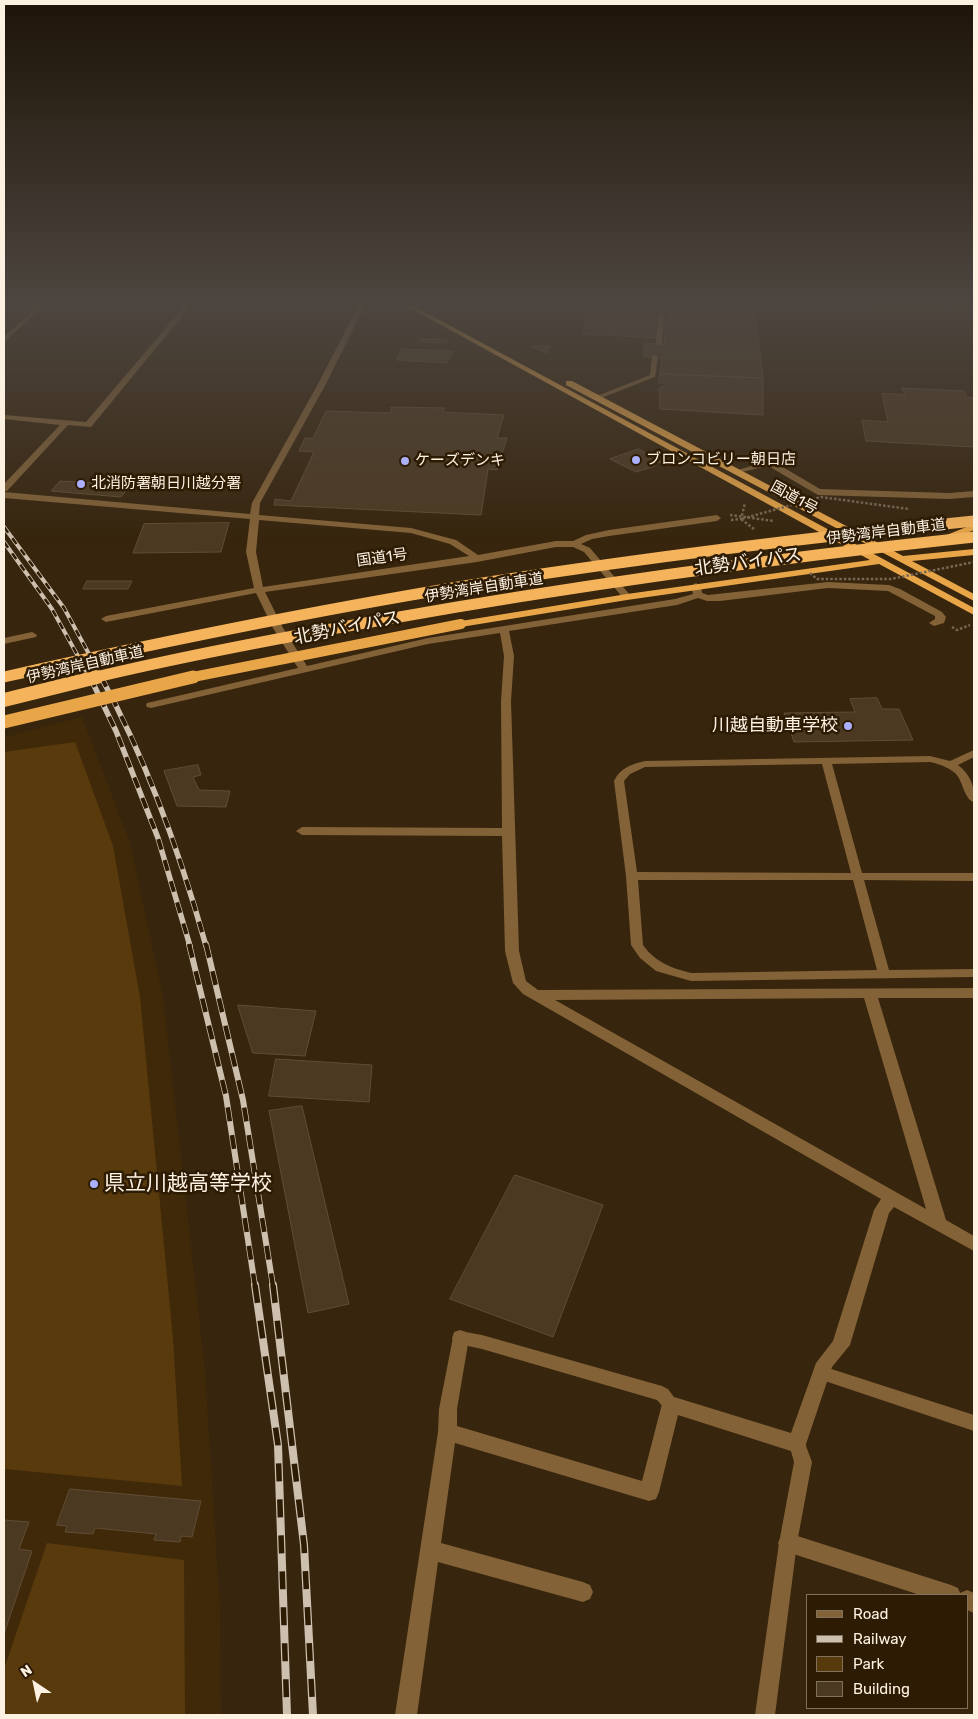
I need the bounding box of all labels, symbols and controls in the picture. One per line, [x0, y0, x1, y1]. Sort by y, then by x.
place label: ブロンコビリー朝日店 [646, 451, 796, 469]
place label: ケーズデンキ [415, 452, 505, 470]
marker: ブロンコビリー朝日店 [630, 454, 642, 466]
marker: ケーズデンキ [399, 455, 411, 467]
place label: 北消防署朝日川越分署 [91, 475, 241, 493]
marker: 北消防署朝日川越分署 [75, 478, 87, 490]
street label: 国道1号 [767, 478, 821, 518]
street label: 伊勢湾岸自動車道 [825, 516, 947, 548]
street label: 北勢バイパス [693, 544, 803, 580]
street label: 国道1号 [355, 546, 409, 570]
street label: 伊勢湾岸自動車道 [423, 570, 545, 606]
street label: 北勢バイパス [292, 607, 402, 649]
street label: 伊勢湾岸自動車道 [25, 643, 145, 687]
place label: 川越自動車学校 [712, 715, 838, 737]
marker: 川越自動車学校 [842, 720, 854, 732]
place label: 県立川越高等学校 [104, 1171, 272, 1197]
marker: 県立川越高等学校 [88, 1178, 100, 1190]
legend [806, 1594, 968, 1709]
text: Road [853, 1605, 889, 1623]
text: Railway [853, 1630, 907, 1648]
text: Park [853, 1655, 884, 1673]
north arrow [10, 1659, 60, 1709]
text: N [17, 1661, 35, 1681]
text: Building [853, 1680, 910, 1698]

